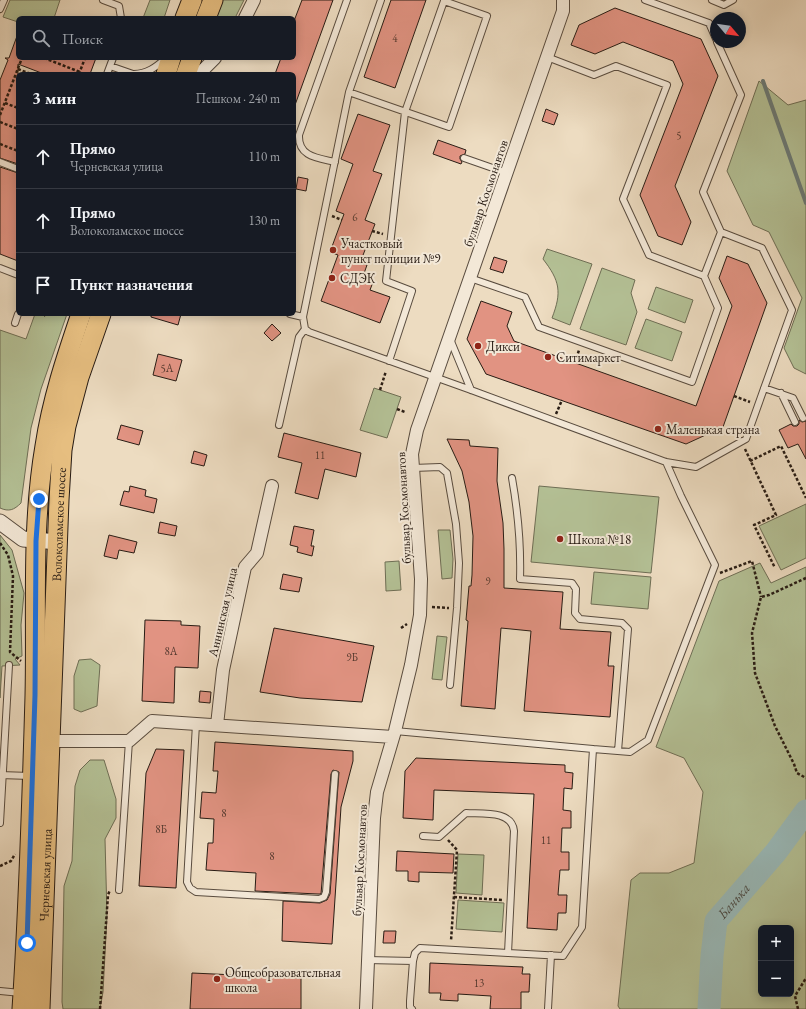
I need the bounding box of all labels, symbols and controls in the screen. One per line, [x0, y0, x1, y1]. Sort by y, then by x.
north arrow [710, 12, 746, 48]
search box [16, 16, 296, 60]
icon: search [30, 27, 52, 49]
text: Поиск [62, 29, 103, 48]
house number: 4 [392, 31, 398, 45]
text: 3 мин [32, 87, 76, 109]
text: Пешком · 240 m [196, 90, 280, 107]
house number: 5 [676, 128, 682, 142]
street label: бульвар Космонавтов [459, 137, 512, 249]
text: Прямо [70, 139, 115, 158]
icon: ahead [32, 146, 54, 168]
text: 110 m [249, 148, 280, 165]
text: Черневская улица [70, 158, 163, 175]
text: Прямо [70, 203, 115, 222]
icon: ahead [32, 210, 54, 232]
house number: 6 [352, 210, 358, 224]
text: 130 m [249, 212, 280, 229]
text: Волоколамское шоссе [70, 222, 184, 239]
place label: Участковый пункт полиции №9 [340, 235, 441, 267]
marker: Участковый пункт полиции №9 [328, 245, 338, 255]
place label: СДЭК [340, 270, 376, 287]
marker: СДЭК [327, 273, 337, 283]
icon: arrive [32, 274, 54, 296]
text: Пункт назначения [70, 275, 193, 294]
place label: Дикси [486, 338, 520, 355]
marker: Дикси [473, 341, 483, 351]
place label: Ситимаркет [556, 349, 621, 366]
marker: Ситимаркет [543, 352, 553, 362]
house number: 5А [161, 361, 174, 375]
place label: Маленькая страна [666, 421, 760, 438]
marker: Маленькая страна [653, 424, 663, 434]
house number: 11 [315, 448, 325, 462]
street label: бульвар Космонавтов [392, 451, 415, 564]
street label: Волоколамское шоссе [48, 467, 70, 582]
route end [30, 490, 48, 508]
place label: Школа №18 [568, 531, 631, 548]
marker: Школа №18 [555, 534, 565, 544]
street label: Аннинская улица [204, 565, 241, 659]
house number: 9 [485, 574, 491, 588]
house number: 8А [165, 644, 178, 658]
house number: 9Б [346, 650, 358, 664]
street label: бульвар Космонавтов [348, 803, 371, 916]
house number: 8 [221, 806, 227, 820]
house number: 8Б [155, 822, 167, 836]
street label: Черневская улица [35, 827, 56, 922]
house number: 11 [541, 833, 551, 847]
house number: 8 [269, 849, 275, 863]
water label: Банька [713, 879, 754, 923]
map controls [758, 925, 794, 997]
button: + [758, 925, 794, 961]
route start [18, 934, 36, 952]
button: − [758, 961, 794, 997]
place label: Общеобразовательная школа [225, 964, 341, 996]
marker: Общеобразовательная школа [212, 974, 222, 984]
house number: 13 [474, 976, 484, 990]

